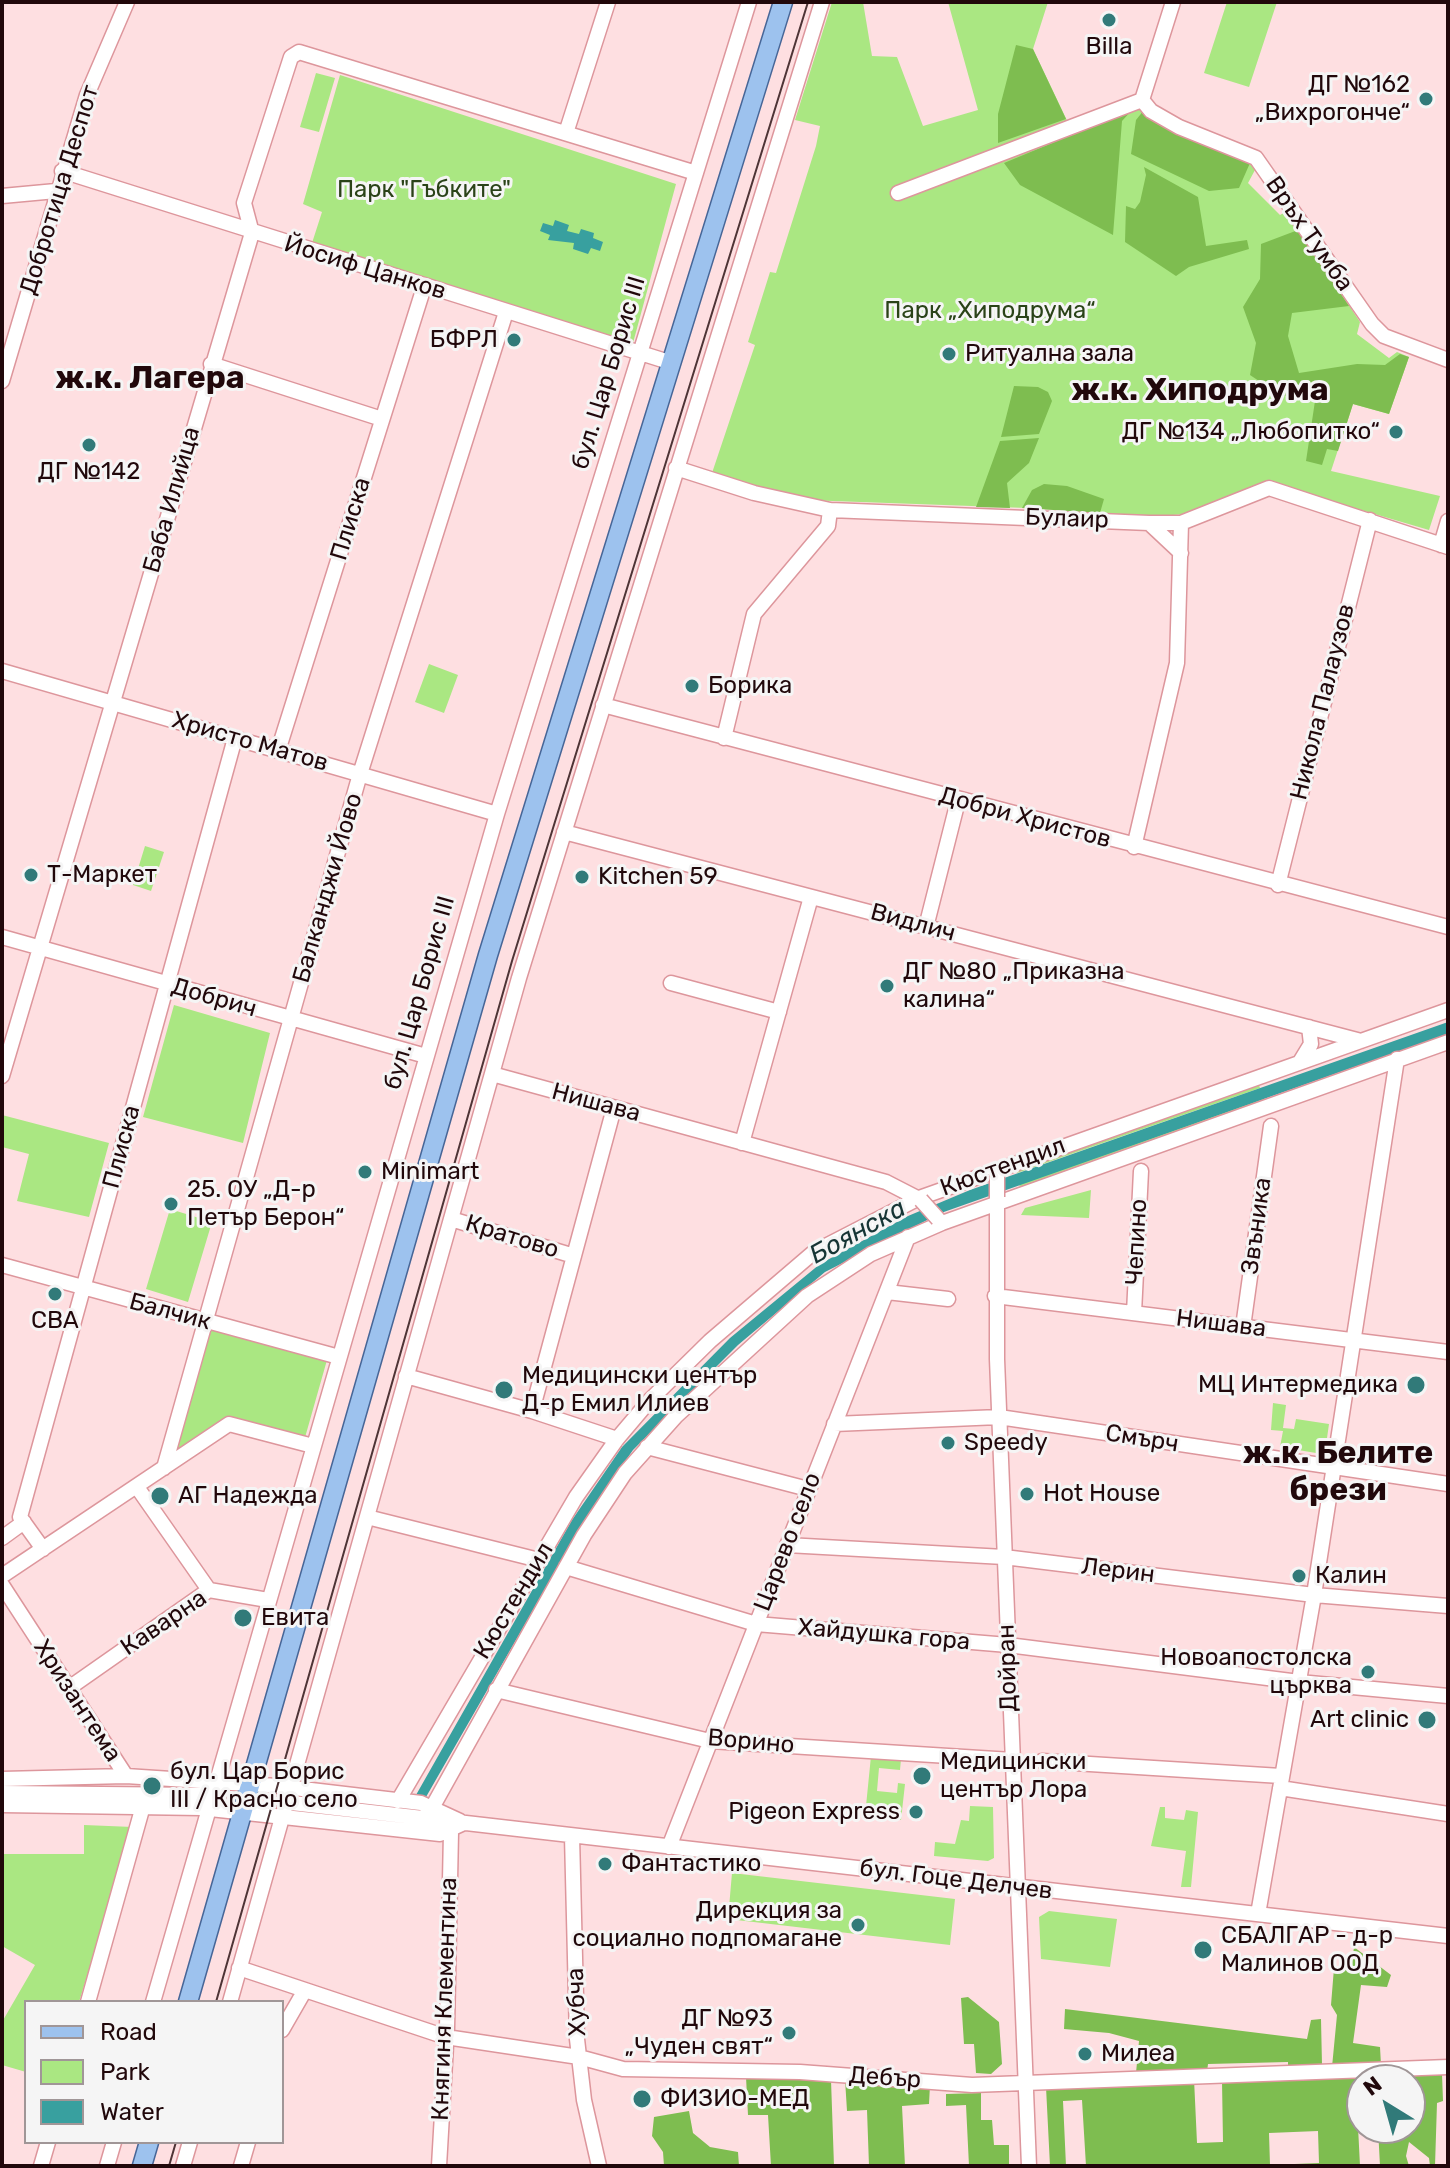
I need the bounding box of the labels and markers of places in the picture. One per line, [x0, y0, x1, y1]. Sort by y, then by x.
marker: Billa [1100, 11, 1118, 29]
place label: Billa [1086, 33, 1132, 61]
place label: ДГ №162 „Вихрогонче“ [1255, 71, 1410, 127]
marker: ДГ №162 „Вихрогонче“ [1417, 90, 1435, 108]
place label: БФРЛ [430, 326, 498, 354]
marker: БФРЛ [505, 331, 523, 349]
place label: Ритуална зала [965, 340, 1134, 368]
marker: Ритуална зала [940, 345, 958, 363]
place label: ДГ №134 „Любопитко“ [1122, 418, 1380, 446]
marker: ДГ №134 „Любопитко“ [1387, 423, 1405, 441]
marker: ДГ №142 [80, 436, 98, 454]
place label: ДГ №142 [38, 458, 140, 486]
place label: Борика [708, 672, 792, 700]
marker: Борика [683, 677, 701, 695]
place label: Т-Маркет [47, 861, 157, 889]
place label: Kitchen 59 [598, 863, 718, 891]
marker: Т-Маркет [22, 866, 40, 884]
marker: Kitchen 59 [573, 868, 591, 886]
place label: ДГ №80 „Приказна калина“ [903, 958, 1125, 1014]
marker: ДГ №80 „Приказна калина“ [878, 977, 896, 995]
place label: Minimart [381, 1158, 479, 1186]
marker: Minimart [356, 1163, 374, 1181]
place label: 25. ОУ „Д-р Петър Берон“ [187, 1176, 345, 1232]
marker: 25. ОУ „Д-р Петър Берон“ [162, 1195, 180, 1213]
marker: CBA [46, 1285, 64, 1303]
place label: CBA [31, 1307, 79, 1335]
place label: Медицински център Д-р Емил Илиев [522, 1362, 757, 1418]
place label: МЦ Интермедика [1198, 1371, 1398, 1399]
marker: МЦ Интермедика [1405, 1374, 1427, 1396]
marker: Медицински център Д-р Емил Илиев [493, 1379, 515, 1401]
place label: Speedy [964, 1429, 1048, 1457]
marker: Speedy [939, 1434, 957, 1452]
place label: Hot House [1043, 1480, 1160, 1508]
place label: АГ Надежда [178, 1482, 318, 1510]
marker: АГ Надежда [149, 1485, 171, 1507]
marker: Hot House [1018, 1485, 1036, 1503]
place label: Калин [1315, 1562, 1387, 1590]
marker: Калин [1290, 1567, 1308, 1585]
place label: Евита [261, 1604, 329, 1632]
marker: Евита [232, 1607, 254, 1629]
place label: Новоапостолска църква [1160, 1644, 1352, 1700]
marker: Новоапостолска църква [1359, 1663, 1377, 1681]
place label: Art clinic [1310, 1706, 1409, 1734]
marker: Art clinic [1416, 1709, 1438, 1731]
place label: Медицински център Лора [940, 1748, 1087, 1804]
place label: бул. Цар Борис III / Красно село [170, 1758, 358, 1814]
marker: Медицински център Лора [911, 1765, 933, 1787]
marker: бул. Цар Борис III / Красно село [141, 1775, 163, 1797]
place label: Pigeon Express [728, 1798, 900, 1826]
marker: Pigeon Express [907, 1803, 925, 1821]
place label: Фантастико [621, 1850, 761, 1878]
marker: Фантастико [596, 1855, 614, 1873]
place label: Дирекция за социално подпомагане [572, 1897, 842, 1953]
marker: Дирекция за социално подпомагане [849, 1916, 867, 1934]
place label: СБАЛГАР - д-р Малинов ООД [1221, 1922, 1393, 1978]
marker: СБАЛГАР - д-р Малинов ООД [1192, 1939, 1214, 1961]
place label: ДГ №93 „Чуден свят“ [624, 2005, 773, 2061]
marker: ДГ №93 „Чуден свят“ [780, 2024, 798, 2042]
place label: Милеа [1101, 2040, 1175, 2068]
marker: Милеа [1076, 2045, 1094, 2063]
place label: ФИЗИО-МЕД [660, 2085, 809, 2113]
marker: ФИЗИО-МЕД [631, 2088, 653, 2110]

